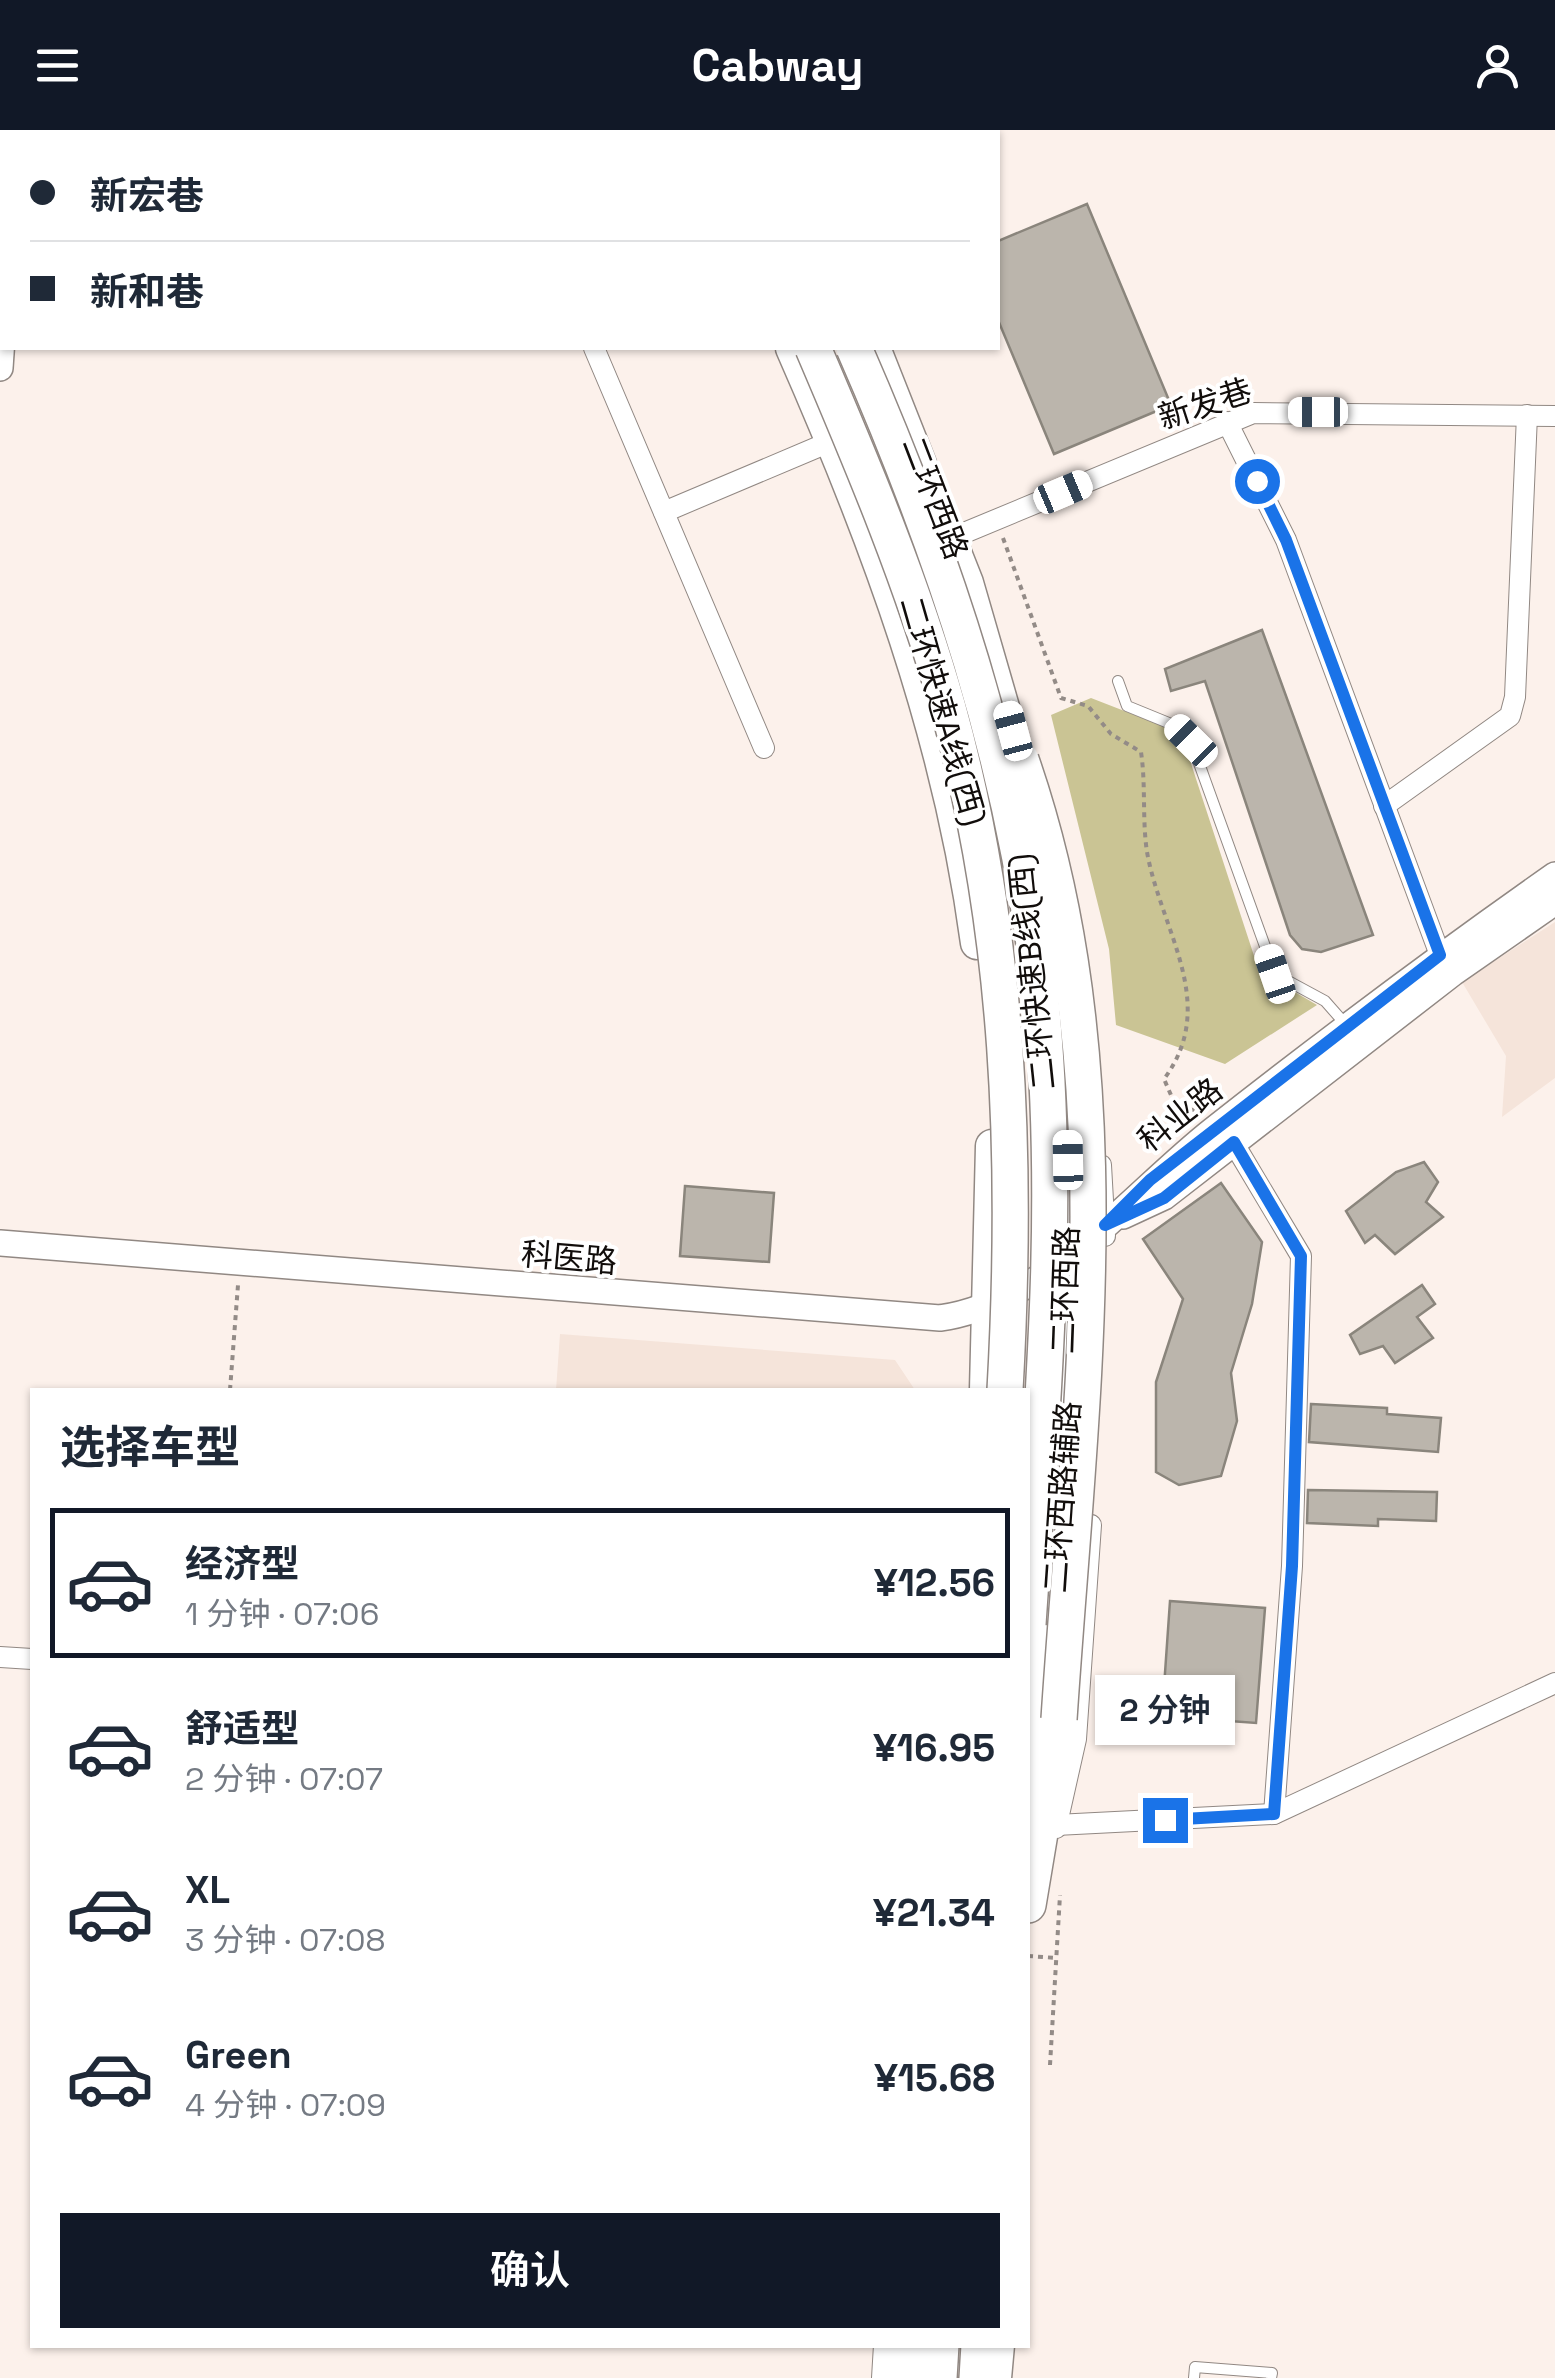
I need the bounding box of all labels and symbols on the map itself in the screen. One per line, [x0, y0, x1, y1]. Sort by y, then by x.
street label: 新发巷 [1153, 370, 1257, 438]
car [1288, 397, 1348, 427]
street label: 二环西路 [893, 431, 977, 565]
route start [1235, 459, 1280, 504]
car [1030, 466, 1096, 518]
street label: 二环快速A线(西) [891, 592, 995, 830]
car [991, 698, 1035, 764]
car [1159, 709, 1223, 773]
street label: 二环快速B线(西) [1000, 852, 1064, 1092]
car [1251, 941, 1299, 1007]
street label: 科业路 [1130, 1070, 1230, 1160]
car [1052, 1130, 1084, 1190]
street label: 二环西路 [1043, 1225, 1087, 1355]
street label: 科医路 [519, 1234, 619, 1282]
street label: 二环西路辅路 [1035, 1400, 1089, 1594]
callout: 2 分钟 [1095, 1675, 1235, 1745]
route end [1143, 1798, 1188, 1843]

